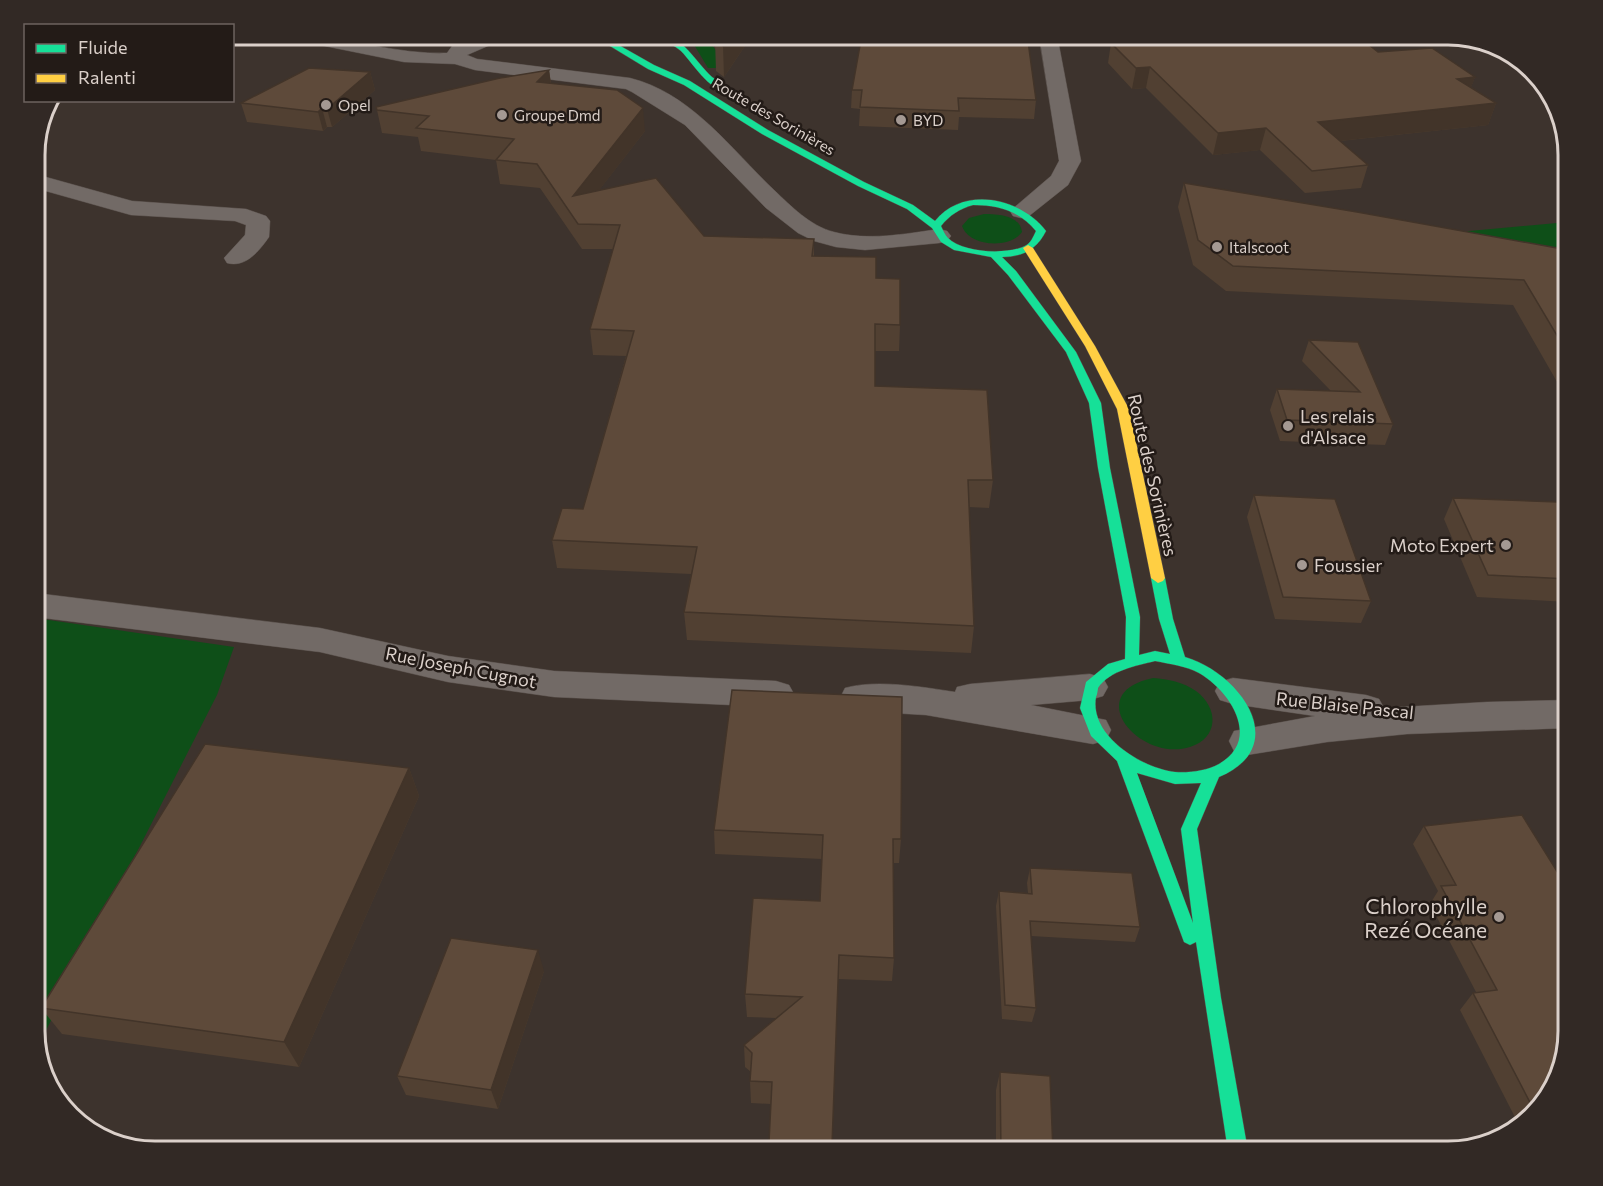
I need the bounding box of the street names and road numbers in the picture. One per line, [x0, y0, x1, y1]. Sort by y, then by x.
street label: Route des Sorinières [710, 74, 839, 158]
street label: Route des Sorinières [1124, 392, 1182, 558]
street label: Rue Joseph Cugnot [384, 642, 538, 692]
street label: Rue Blaise Pascal [1275, 687, 1415, 723]

